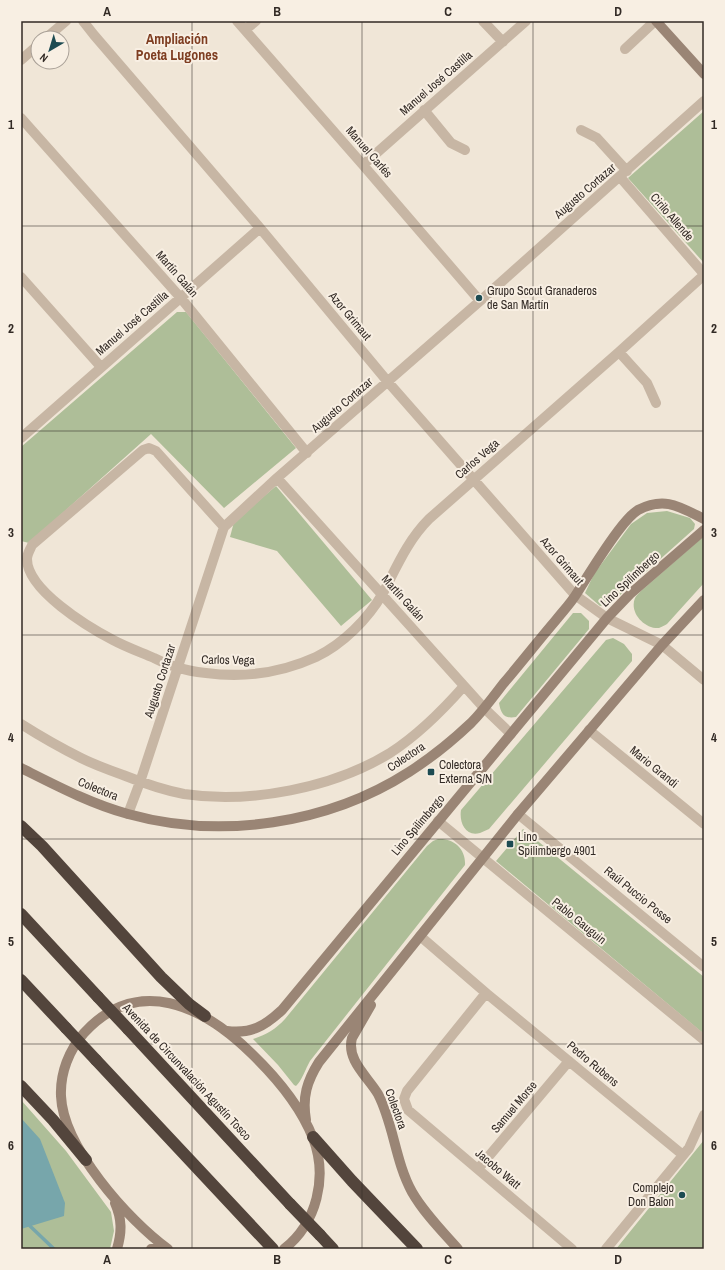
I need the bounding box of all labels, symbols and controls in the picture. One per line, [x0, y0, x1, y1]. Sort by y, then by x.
text: A [103, 3, 111, 20]
text: B [273, 3, 281, 20]
text: C [444, 3, 452, 20]
text: D [614, 3, 622, 20]
north arrow [30, 30, 70, 70]
district label: Ampliación Poeta Lugones [136, 30, 218, 64]
street label: Manuel José Castilla [396, 47, 476, 119]
text: N [37, 50, 51, 65]
text: 1 [8, 116, 14, 133]
text: 1 [711, 116, 717, 133]
street label: Manuel Carlés [342, 123, 396, 181]
street label: Augusto Cortazar [550, 159, 620, 223]
street label: Cirilo Allende [647, 190, 697, 244]
street label: Martín Galán [152, 247, 202, 301]
place label: Grupo Scout Granaderos de San Martín [487, 283, 597, 313]
street label: Manuel José Castilla [92, 287, 172, 359]
street label: Azor Grimaut [324, 288, 375, 344]
marker: Grupo Scout Granaderos de San Martín [474, 293, 484, 303]
text: 2 [8, 320, 14, 337]
text: 2 [711, 320, 717, 337]
street label: Augusto Cortazar [307, 373, 377, 437]
street label: Carlos Vega [452, 435, 503, 483]
text: 3 [8, 524, 14, 541]
text: 3 [711, 524, 717, 541]
street label: Azor Grimaut [536, 533, 587, 589]
street label: Lino Spilimbergo [597, 548, 663, 610]
street label: Martín Galán [378, 572, 428, 624]
street label: Augusto Cortazar [140, 641, 180, 721]
street label: Carlos Vega [201, 652, 255, 668]
text: 4 [8, 729, 14, 746]
text: 4 [711, 729, 717, 746]
street label: Colectora [384, 738, 428, 775]
street label: Mario Grandi [626, 743, 682, 791]
place label: Colectora Externa S/N [439, 757, 492, 787]
marker: Colectora Externa S/N [426, 767, 436, 777]
street label: Colectora [75, 774, 121, 805]
street label: Lino Spilimbergo [388, 791, 448, 859]
place label: Lino Spilimbergo 4901 [518, 829, 596, 859]
marker: Lino Spilimbergo 4901 [505, 839, 515, 849]
street label: Raúl Puccio Posse [601, 863, 675, 927]
street label: Pablo Gauguin [548, 894, 610, 948]
text: 5 [8, 933, 14, 950]
text: 5 [711, 933, 717, 950]
street label: Avenida de Circunvalación Agustín Tosco [118, 999, 255, 1144]
street label: Pedro Rubens [564, 1038, 622, 1090]
street label: Samuel Morse [487, 1078, 541, 1136]
street label: Colectora [381, 1086, 411, 1132]
text: 6 [8, 1137, 14, 1154]
text: 6 [711, 1137, 717, 1154]
street label: Jacobo Watt [472, 1145, 524, 1193]
place label: Complejo Don Balon [628, 1180, 674, 1210]
marker: Complejo Don Balon [677, 1190, 687, 1200]
text: A [103, 1251, 111, 1268]
text: B [273, 1251, 281, 1268]
text: C [444, 1251, 452, 1268]
text: D [614, 1251, 622, 1268]

